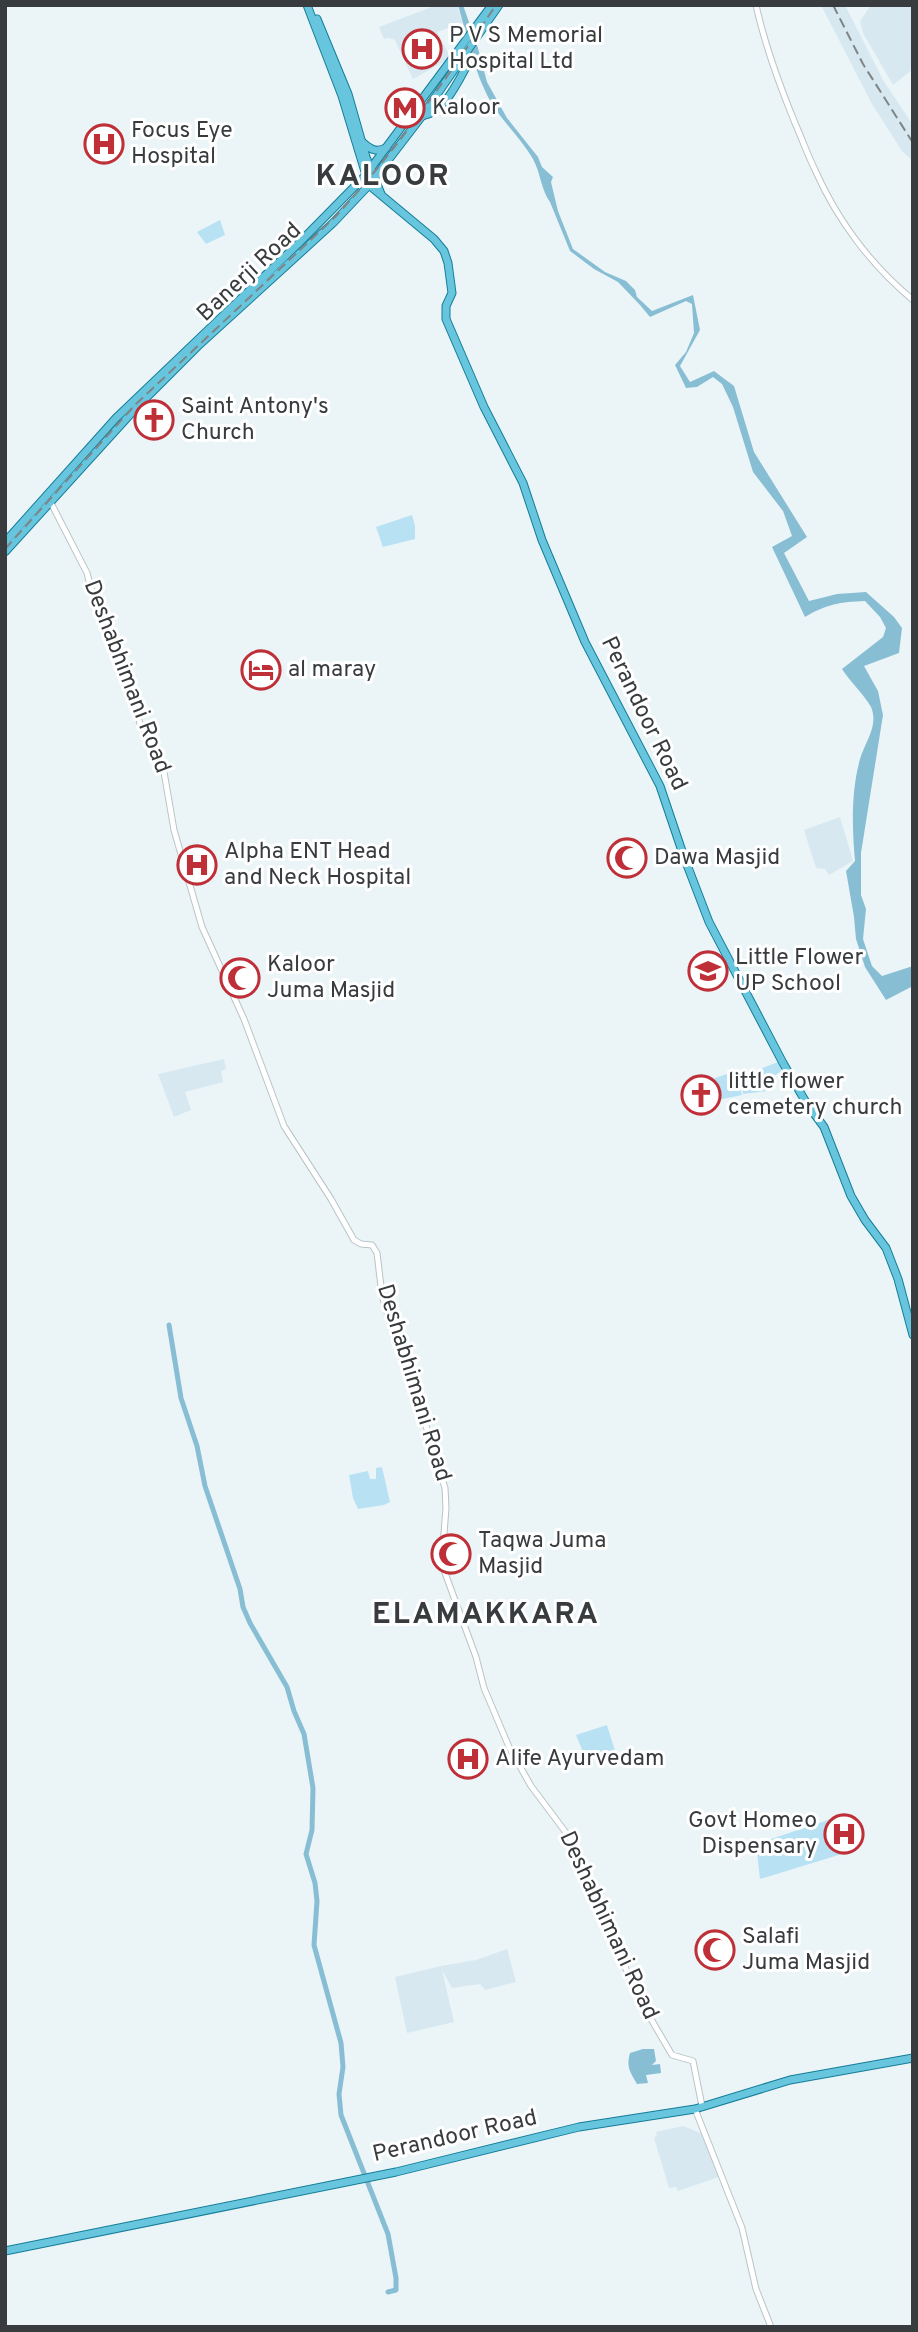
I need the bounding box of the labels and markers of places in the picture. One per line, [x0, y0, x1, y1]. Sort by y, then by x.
place label: P V S Memorial Hospital Ltd [449, 22, 603, 77]
hospital icon: P V S Memorial Hospital Ltd [401, 28, 443, 70]
metro station icon: Kaloor [384, 87, 426, 129]
place label: Kaloor [432, 94, 500, 123]
place label: Focus Eye Hospital [131, 117, 233, 172]
hospital icon: Focus Eye Hospital [83, 123, 125, 165]
place label: Saint Antony's Church [181, 393, 329, 448]
church icon: Saint Antony's Church [133, 399, 175, 441]
hotel icon: al maray [240, 649, 282, 691]
place label: al maray [288, 656, 376, 685]
mosque icon: Dawa Masjid [606, 837, 648, 879]
place label: Alpha ENT Head and Neck Hospital [224, 838, 411, 893]
hospital icon: Alpha ENT Head and Neck Hospital [176, 844, 218, 886]
place label: Dawa Masjid [654, 844, 780, 873]
place label: Little Flower UP School [735, 944, 863, 999]
school or university icon: Little Flower UP School [687, 950, 729, 992]
place label: Kaloor Juma Masjid [267, 951, 395, 1006]
mosque icon: Kaloor Juma Masjid [219, 957, 261, 999]
place label: little flower cemetery church [728, 1068, 902, 1123]
church icon: little flower cemetery church [680, 1074, 722, 1116]
place label: Taqwa Juma Masjid [478, 1527, 606, 1582]
mosque icon: Taqwa Juma Masjid [430, 1533, 472, 1575]
hospital icon: Alife Ayurvedam [447, 1738, 489, 1780]
place label: Alife Ayurvedam [495, 1745, 665, 1774]
place label: Govt Homeo Dispensary [688, 1807, 817, 1862]
hospital icon: Govt Homeo Dispensary [823, 1813, 865, 1855]
place label: Salafi Juma Masjid [742, 1923, 870, 1978]
mosque icon: Salafi Juma Masjid [694, 1929, 736, 1971]

